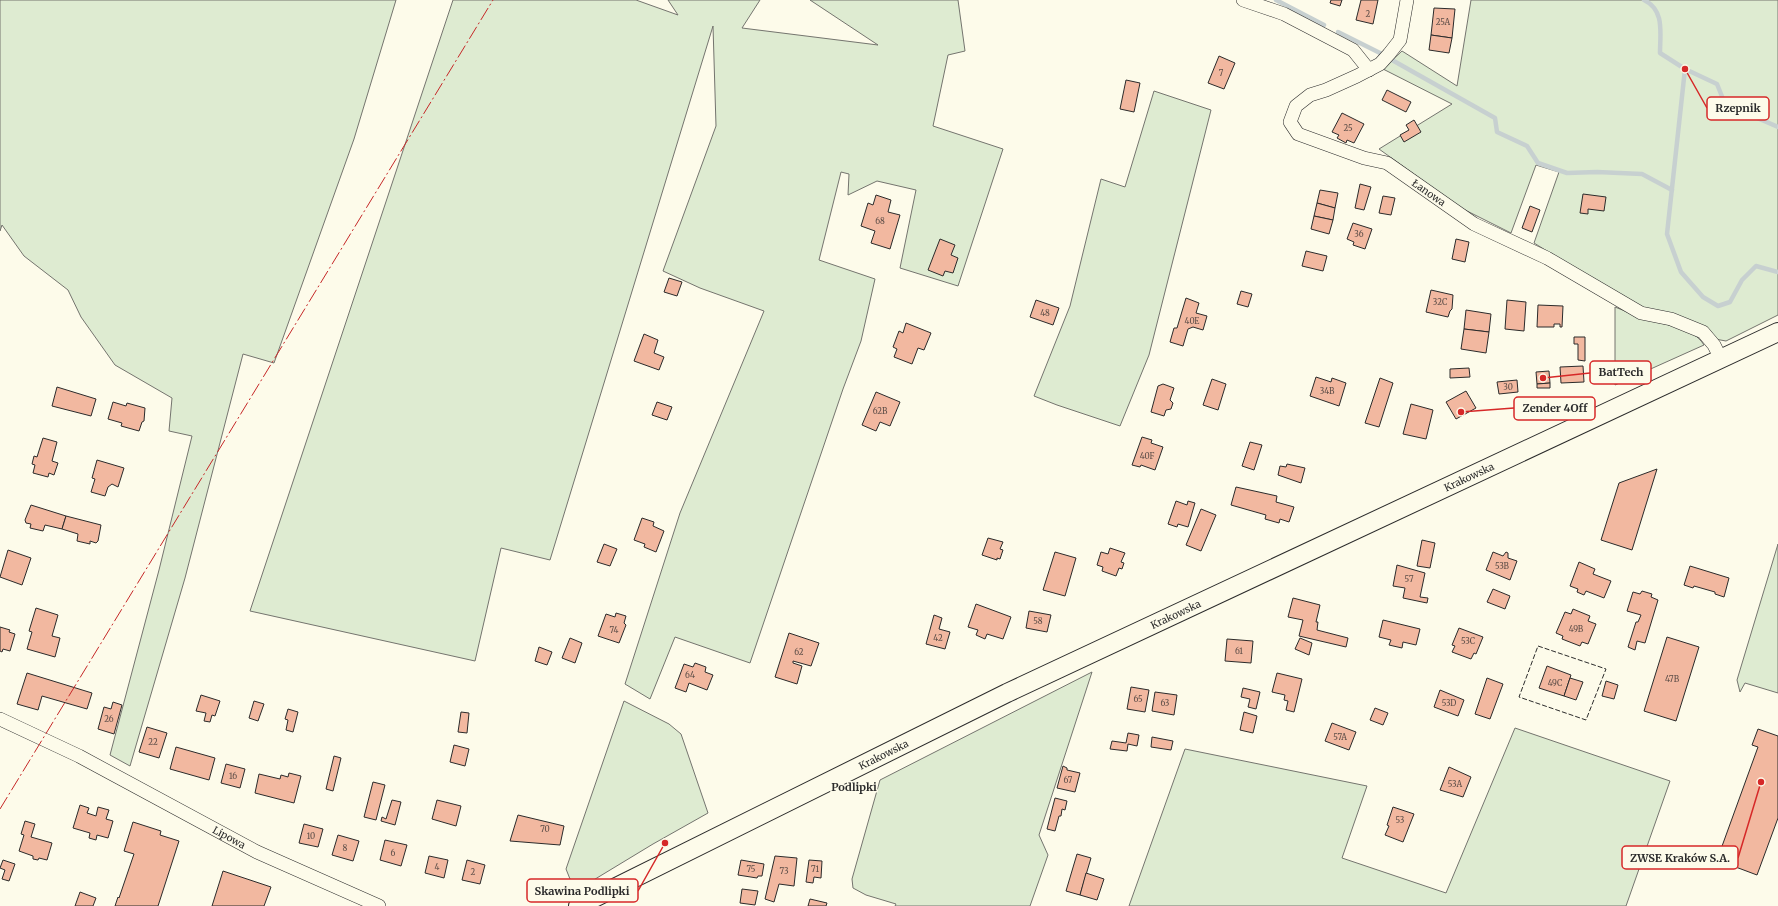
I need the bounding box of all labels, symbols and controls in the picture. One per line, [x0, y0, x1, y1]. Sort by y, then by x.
house number: 2 [1366, 9, 1371, 19]
house number: 25A [1436, 17, 1451, 27]
house number: 7 [1219, 68, 1224, 78]
callout: Rzepnik [1707, 97, 1769, 120]
text: Rzepnik [1715, 101, 1762, 115]
house number: 25 [1343, 123, 1353, 133]
street label: Łanowa [1410, 176, 1449, 209]
house number: 68 [875, 216, 885, 226]
house number: 36 [1354, 229, 1364, 239]
house number: 32C [1433, 297, 1447, 307]
house number: 48 [1040, 308, 1050, 318]
house number: 40E [1185, 316, 1200, 326]
callout: BatTech [1590, 361, 1651, 384]
text: BatTech [1599, 365, 1644, 379]
house number: 30 [1503, 382, 1513, 392]
house number: 34B [1320, 386, 1335, 396]
callout: Zender 4Off [1514, 397, 1595, 420]
text: Zender 4Off [1523, 401, 1588, 415]
house number: 62B [873, 406, 888, 416]
house number: 40F [1140, 451, 1154, 461]
street label: Krakowska [1442, 459, 1497, 494]
house number: 53B [1495, 561, 1510, 571]
house number: 57 [1405, 574, 1414, 584]
street label: Krakowska [1148, 597, 1203, 631]
house number: 58 [1033, 616, 1043, 626]
house number: 49B [1569, 624, 1584, 634]
house number: 74 [610, 625, 618, 635]
house number: 42 [933, 633, 943, 643]
house number: 53C [1461, 636, 1475, 646]
house number: 61 [1235, 646, 1243, 656]
house number: 62 [794, 647, 804, 657]
house number: 64 [685, 670, 695, 680]
house number: 47B [1665, 674, 1680, 684]
house number: 49C [1548, 678, 1562, 688]
house number: 65 [1133, 694, 1143, 704]
house number: 63 [1161, 698, 1170, 708]
house number: 53D [1442, 698, 1456, 708]
house number: 26 [104, 714, 114, 724]
house number: 57A [1333, 732, 1347, 742]
street label: Krakowska [856, 736, 911, 772]
house number: 22 [148, 737, 158, 747]
house number: 16 [229, 771, 237, 781]
house number: 67 [1064, 775, 1073, 785]
house number: 53A [1448, 779, 1463, 789]
district label: Podlipki [831, 780, 877, 794]
house number: 53 [1396, 815, 1405, 825]
street label: Lipowa [211, 823, 248, 851]
house number: 70 [540, 824, 550, 834]
house number: 10 [307, 831, 315, 841]
house number: 8 [343, 843, 348, 853]
callout: ZWSE Kraków S.A. [1622, 846, 1738, 869]
house number: 6 [391, 848, 396, 858]
text: ZWSE Kraków S.A. [1630, 851, 1730, 865]
house number: 4 [435, 862, 440, 872]
house number: 75 [747, 864, 756, 874]
house number: 71 [811, 864, 819, 874]
house number: 73 [780, 866, 789, 876]
house number: 2 [471, 867, 476, 877]
callout: Skawina Podlipki [527, 879, 638, 902]
text: Skawina Podlipki [535, 884, 630, 898]

